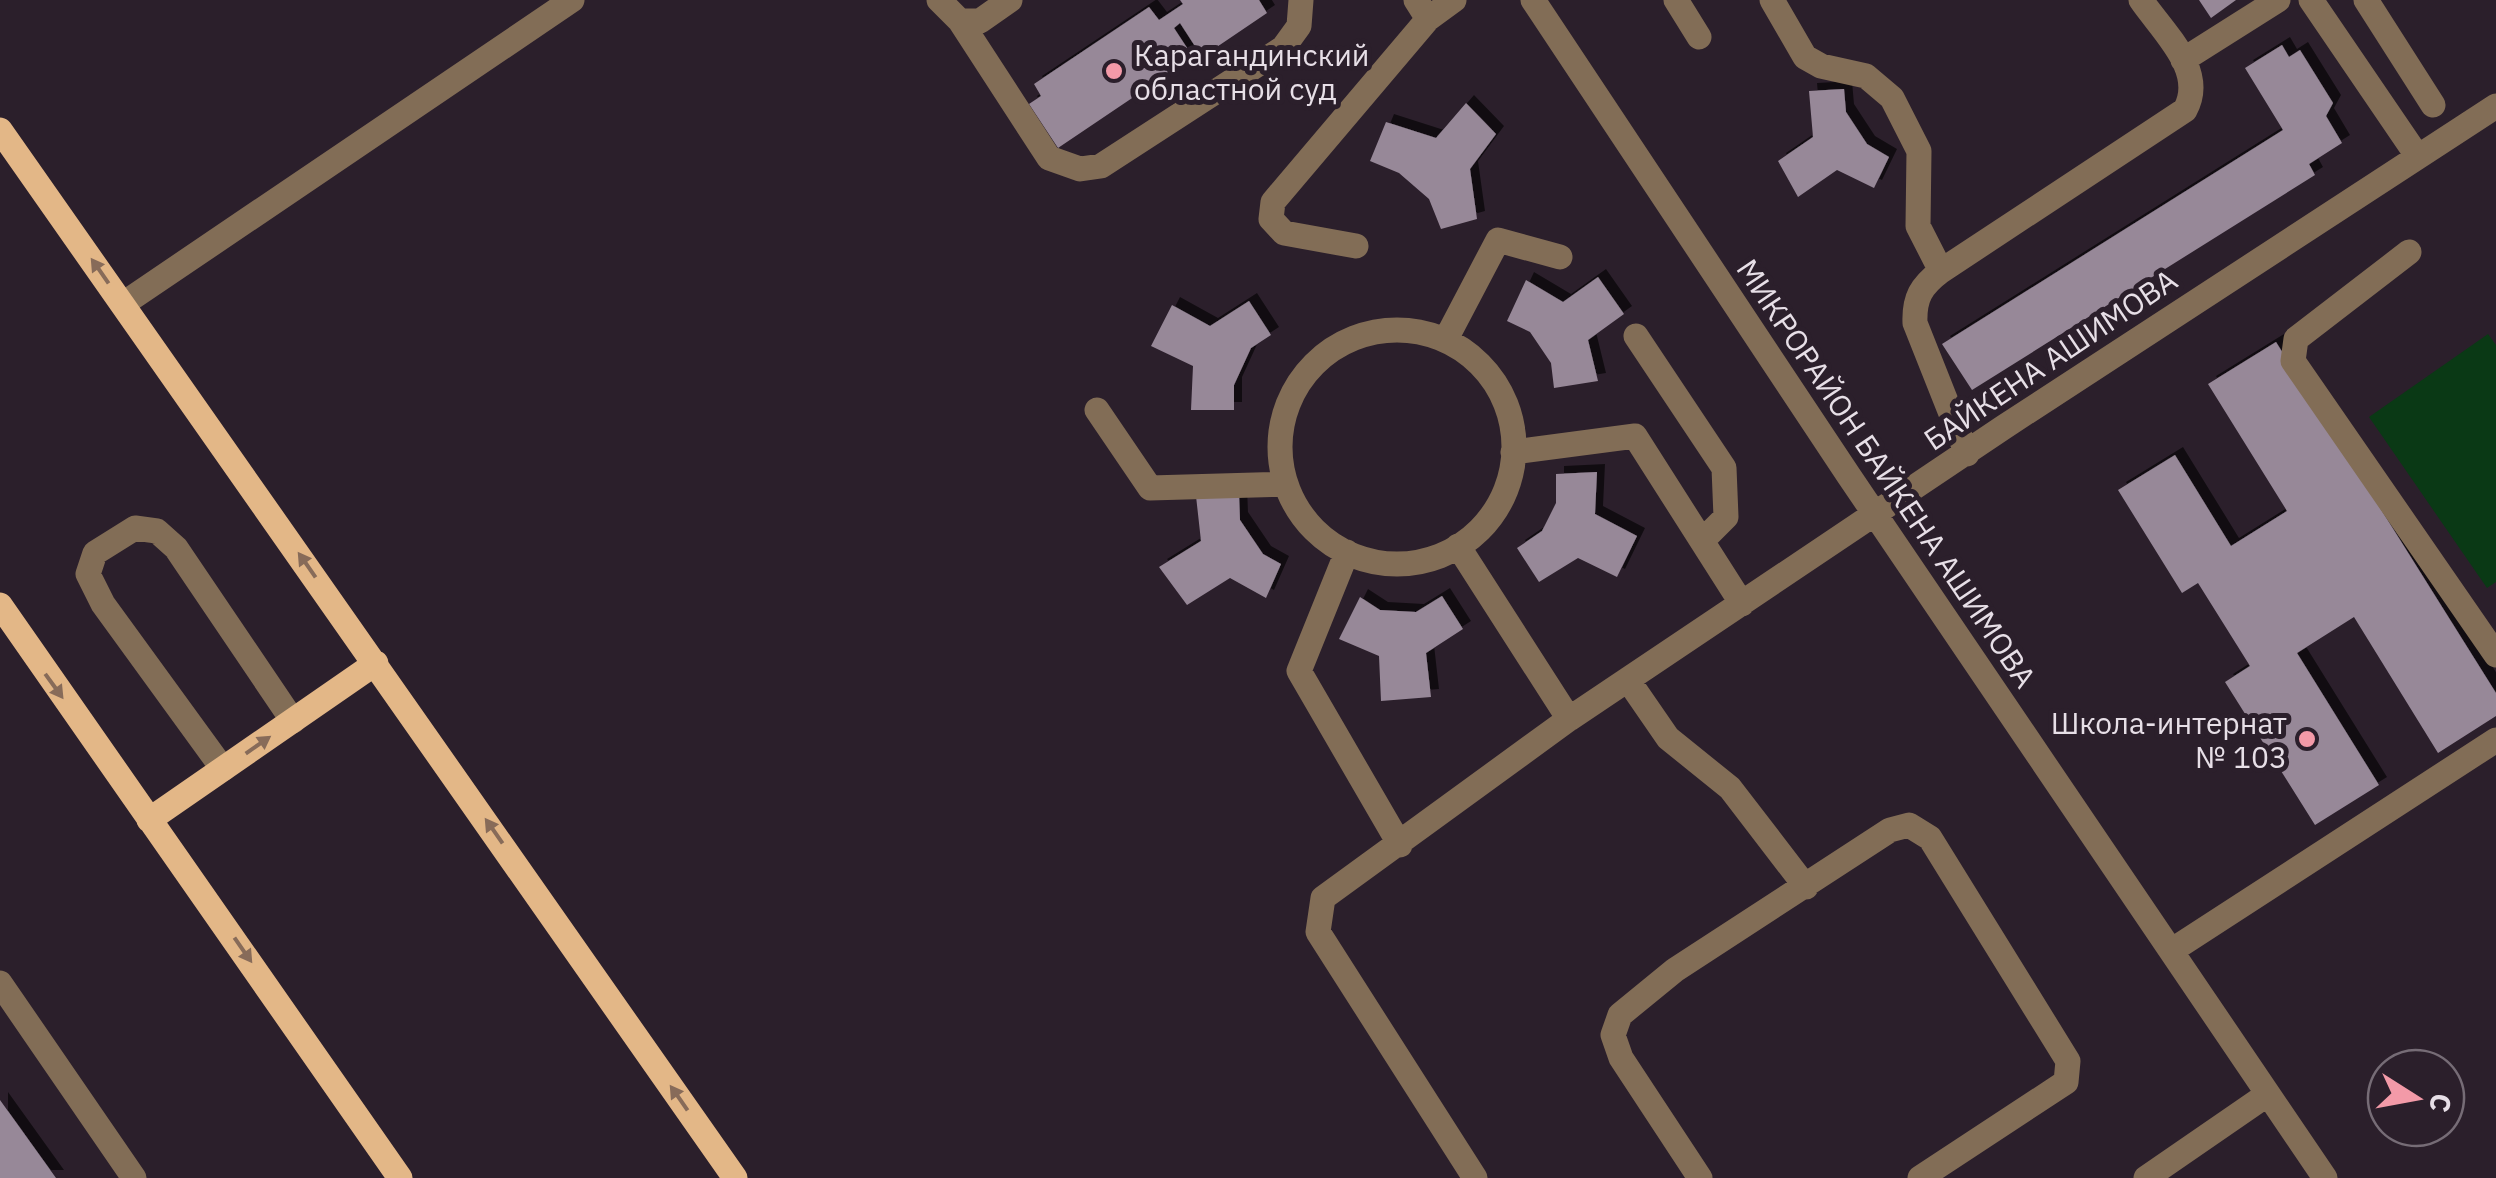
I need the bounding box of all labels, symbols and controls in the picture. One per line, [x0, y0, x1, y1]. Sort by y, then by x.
place label: Карагандинский областной суд [1134, 35, 1369, 108]
marker: Карагандинский областной суд [1103, 60, 1125, 82]
street label: МИКРОРАЙОН БАЙКЕНА АШИМОВА [1728, 251, 2046, 695]
one-way arrow [90, 258, 110, 284]
street label: БАЙКЕНА АШИМОВА [1916, 260, 2184, 458]
one-way arrow [298, 552, 317, 579]
one-way arrow [44, 673, 63, 700]
place label: Школа-интернат № 103 [2051, 703, 2287, 776]
marker: Школа-интернат № 103 [2296, 728, 2318, 750]
one-way arrow [245, 736, 271, 755]
one-way arrow [485, 818, 504, 845]
one-way arrow [233, 937, 252, 964]
north arrow [2366, 1048, 2466, 1148]
one-way arrow [670, 1085, 689, 1111]
text: С [2421, 1090, 2461, 1115]

